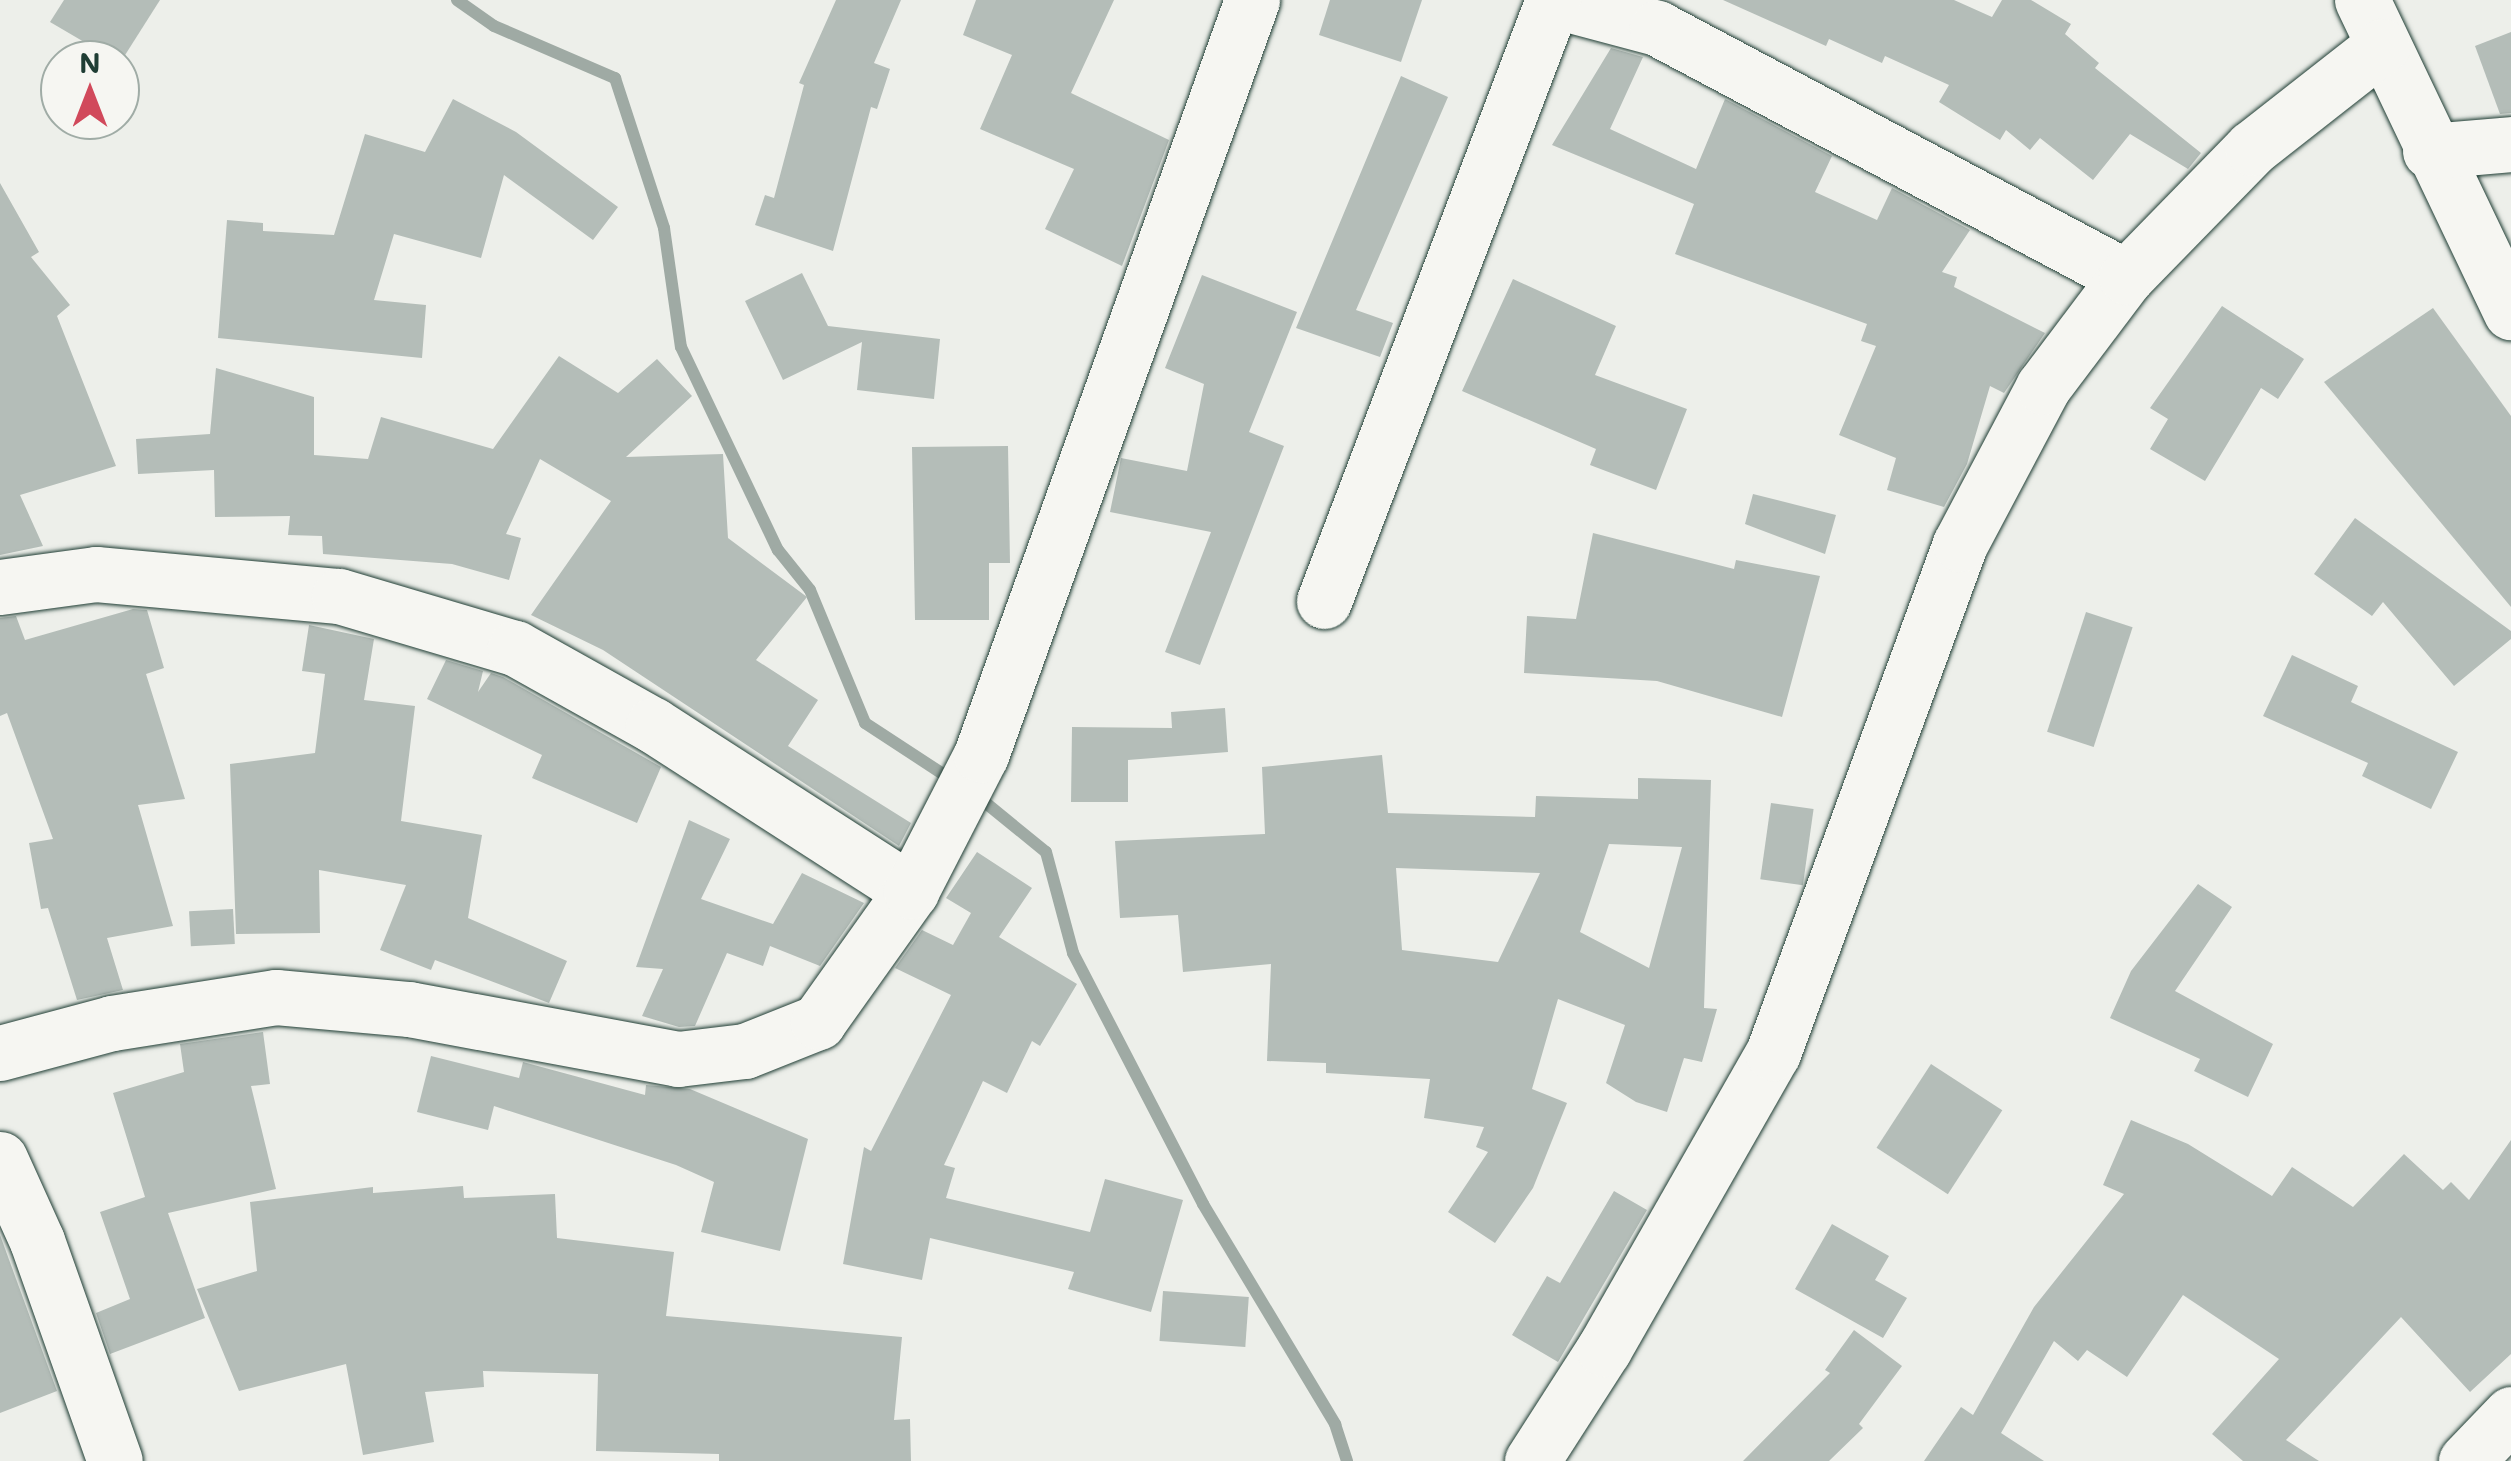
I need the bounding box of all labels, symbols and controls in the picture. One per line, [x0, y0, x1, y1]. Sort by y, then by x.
north arrow [40, 40, 140, 140]
text: N [79, 44, 101, 80]

